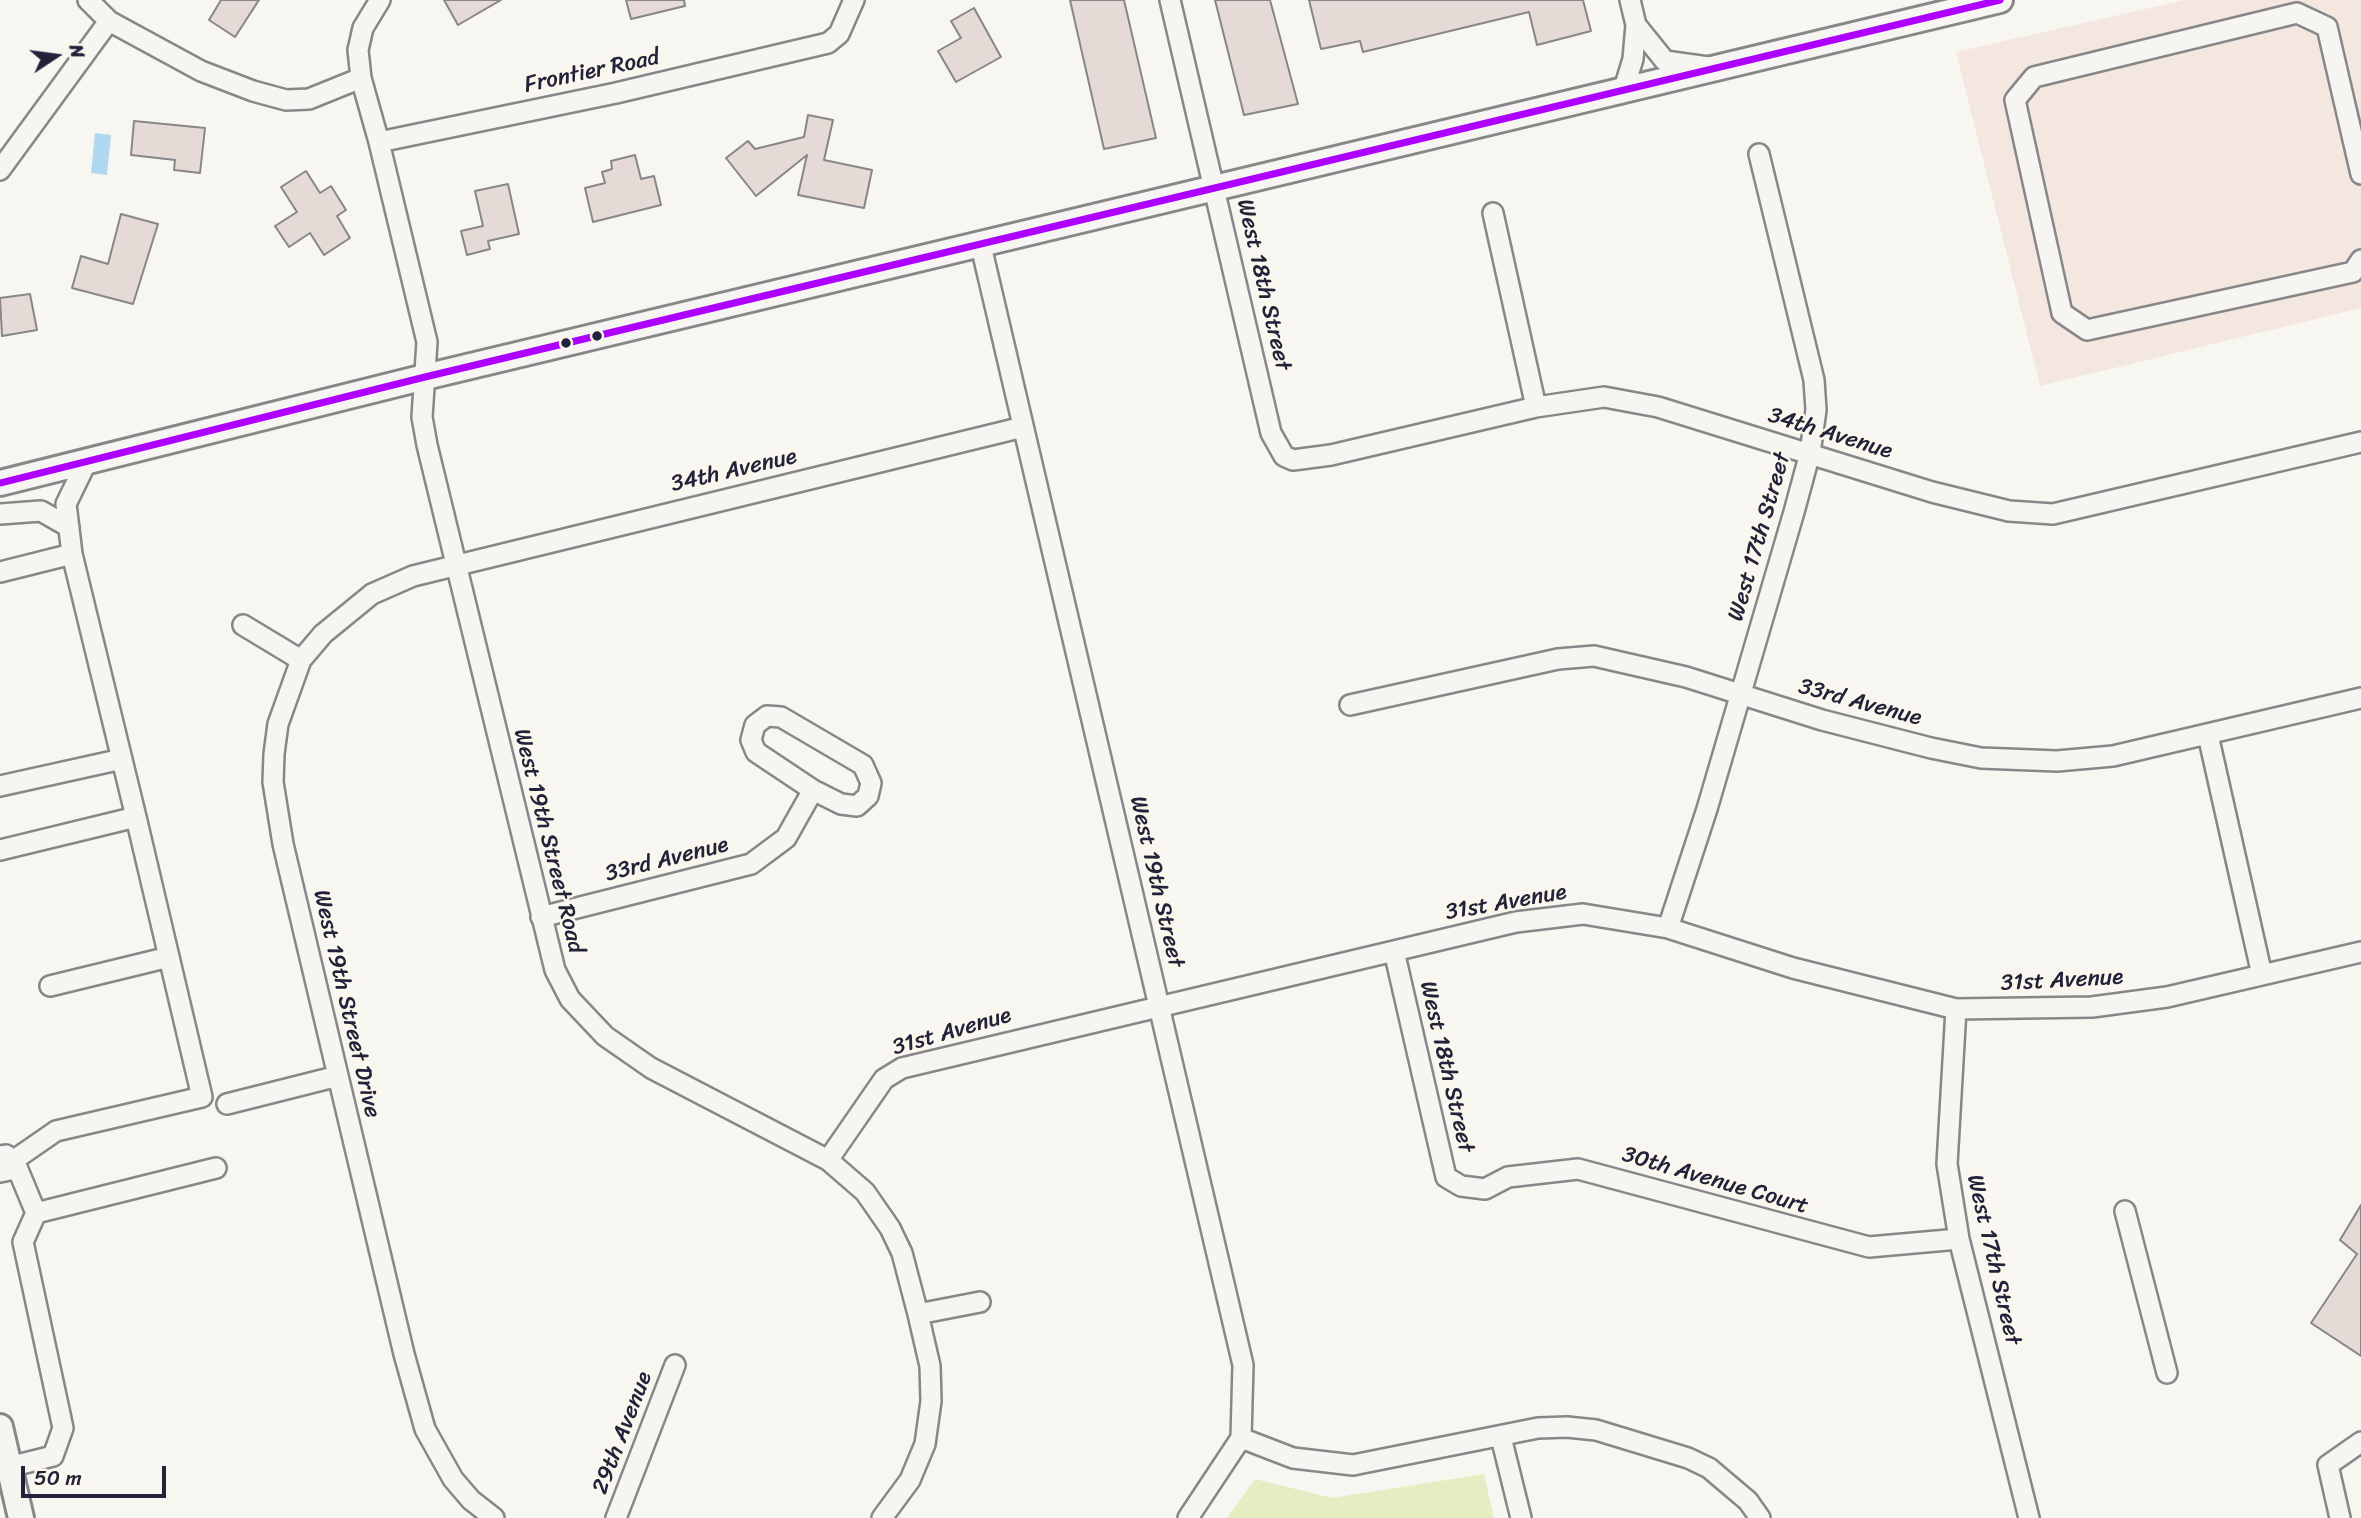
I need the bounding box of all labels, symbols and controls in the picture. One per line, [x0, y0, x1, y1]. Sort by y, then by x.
north arrow [21, 21, 91, 91]
text: N [59, 41, 95, 61]
street label: Frontier Road [522, 44, 662, 100]
street label: West 18th Street [1230, 197, 1296, 373]
unlabelled marker [590, 329, 604, 343]
unlabelled marker [559, 336, 573, 350]
street label: 34th Avenue [1765, 402, 1895, 466]
street label: 34th Avenue [668, 443, 800, 499]
street label: West 17th Street [1723, 450, 1797, 624]
street label: 33rd Avenue [1795, 673, 1925, 733]
street label: West 19th Street Road [507, 726, 589, 956]
street label: West 19th Street [1123, 794, 1189, 970]
street label: 33rd Avenue [602, 831, 732, 889]
street label: 31st Avenue [1443, 879, 1569, 927]
street label: West 19th Street Drive [306, 887, 386, 1121]
street label: 31st Avenue [2000, 964, 2124, 998]
street label: West 18th Street [1413, 979, 1479, 1155]
street label: 31st Avenue [889, 1002, 1015, 1062]
street label: 30th Avenue Court [1619, 1141, 1811, 1221]
street label: West 17th Street [1960, 1172, 2026, 1348]
street label: 29th Avenue [587, 1368, 659, 1498]
scale bar [24, 1452, 170, 1496]
text: 50 m [34, 1459, 82, 1497]

